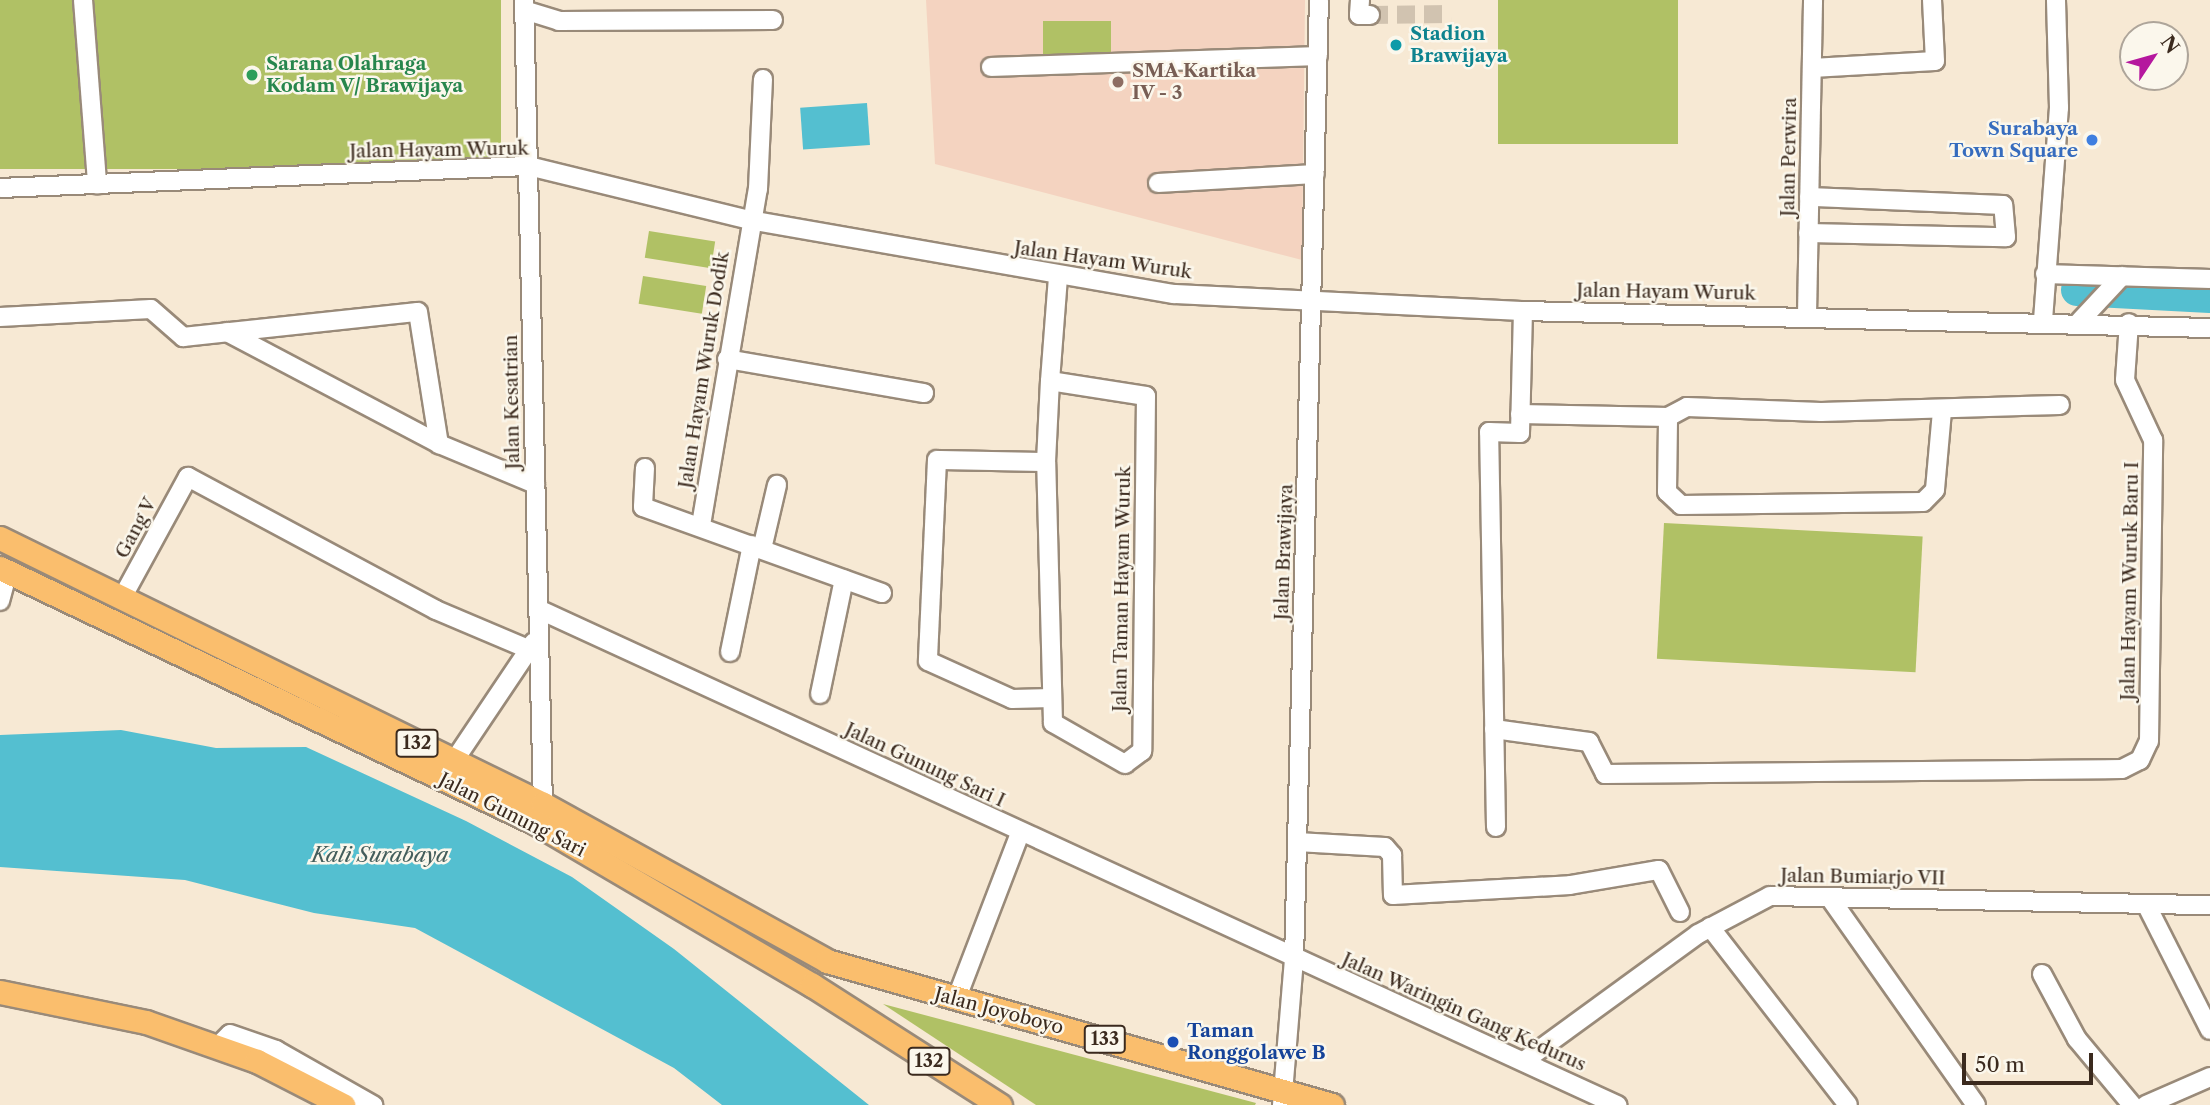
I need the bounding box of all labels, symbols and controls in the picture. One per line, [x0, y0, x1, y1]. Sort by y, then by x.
north arrow [2119, 21, 2189, 91]
place label: Stadion Brawijaya [1410, 23, 1508, 67]
text: N [2156, 31, 2184, 58]
marker: Stadion Brawijaya [1388, 37, 1404, 53]
place label: Sarana Olahraga Kodam V/ Brawijaya [266, 53, 464, 97]
place label: SMA Kartika IV - 3 [1132, 60, 1257, 104]
marker: Sarana Olahraga Kodam V/ Brawijaya [244, 67, 260, 83]
marker: SMA Kartika IV - 3 [1110, 74, 1126, 90]
street label: Jalan Perwira [1777, 97, 1801, 217]
place label: Surabaya Town Square [1949, 118, 2078, 162]
marker: Surabaya Town Square [2084, 132, 2100, 148]
street label: Jalan Hayam Wuruk [349, 137, 529, 163]
street label: Jalan Hayam Wuruk [1012, 236, 1194, 284]
street label: Jalan Hayam Wuruk Dodik [674, 250, 734, 490]
street label: Jalan Hayam Wuruk [1576, 279, 1756, 305]
street label: Jalan Kesatrian [499, 334, 525, 470]
street label: Jalan Hayam Wuruk Baru I [2117, 461, 2143, 701]
street label: Jalan Taman Hayam Wuruk [1108, 465, 1136, 713]
street label: Jalan Brawijaya [1270, 484, 1298, 620]
street label: Gang V [110, 494, 162, 562]
street label: Jalan Gunung Sari I [841, 718, 1009, 812]
road number: 132 [394, 728, 440, 758]
street label: Jalan Gunung Sari [435, 768, 589, 862]
water label: Kali Surabaya [312, 842, 448, 868]
street label: Jalan Bumiarjo VII [1780, 864, 1946, 890]
street label: Jalan Waringin Gang Kedurus [1338, 948, 1590, 1076]
street label: Jalan Joyoboyo [932, 983, 1066, 1039]
place label: Taman Ronggolawe B [1187, 1020, 1326, 1064]
road number: 133 [1082, 1024, 1128, 1054]
marker: Taman Ronggolawe B [1165, 1034, 1181, 1050]
scale bar [1965, 1038, 2096, 1082]
road number: 132 [906, 1046, 952, 1076]
text: 50 m [1975, 1052, 2025, 1077]

